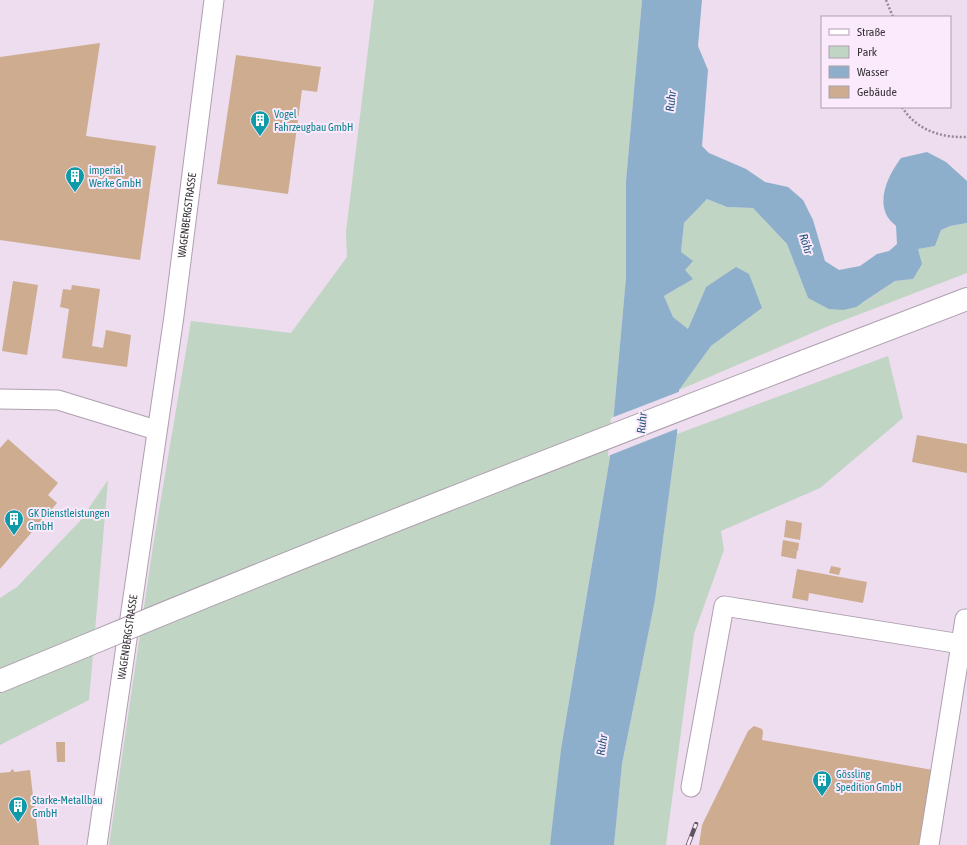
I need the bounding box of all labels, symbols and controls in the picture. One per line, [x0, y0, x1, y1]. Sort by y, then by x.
legend [821, 16, 951, 108]
text: Straße [857, 25, 885, 39]
text: Park [857, 45, 878, 59]
text: Wasser [857, 65, 889, 79]
text: Gebäude [857, 85, 897, 99]
water label: Ruhr [663, 89, 679, 112]
place label: Vogel Fahrzeugbau GmbH [274, 108, 353, 133]
building icon: Vogel Fahrzeugbau GmbH [249, 109, 271, 137]
place label: imperial Werke GmbH [89, 164, 141, 189]
building icon: imperial Werke GmbH [64, 165, 86, 193]
street label: WAGENBERGSTRASSE [175, 172, 198, 259]
water label: Röhr [796, 232, 816, 257]
water label: Ruhr [634, 411, 650, 434]
place label: GK Dienstleistungen GmbH [28, 507, 110, 532]
building icon: GK Dienstleistungen GmbH [3, 508, 25, 536]
street label: WAGENBERGSTRASSE [115, 594, 139, 680]
water label: Ruhr [594, 733, 610, 756]
place label: Gössling Spedition GmbH [836, 768, 902, 793]
building icon: Gössling Spedition GmbH [811, 769, 833, 797]
place label: Starke-Metallbau GmbH [32, 794, 103, 819]
building icon: Starke-Metallbau GmbH [7, 795, 29, 823]

